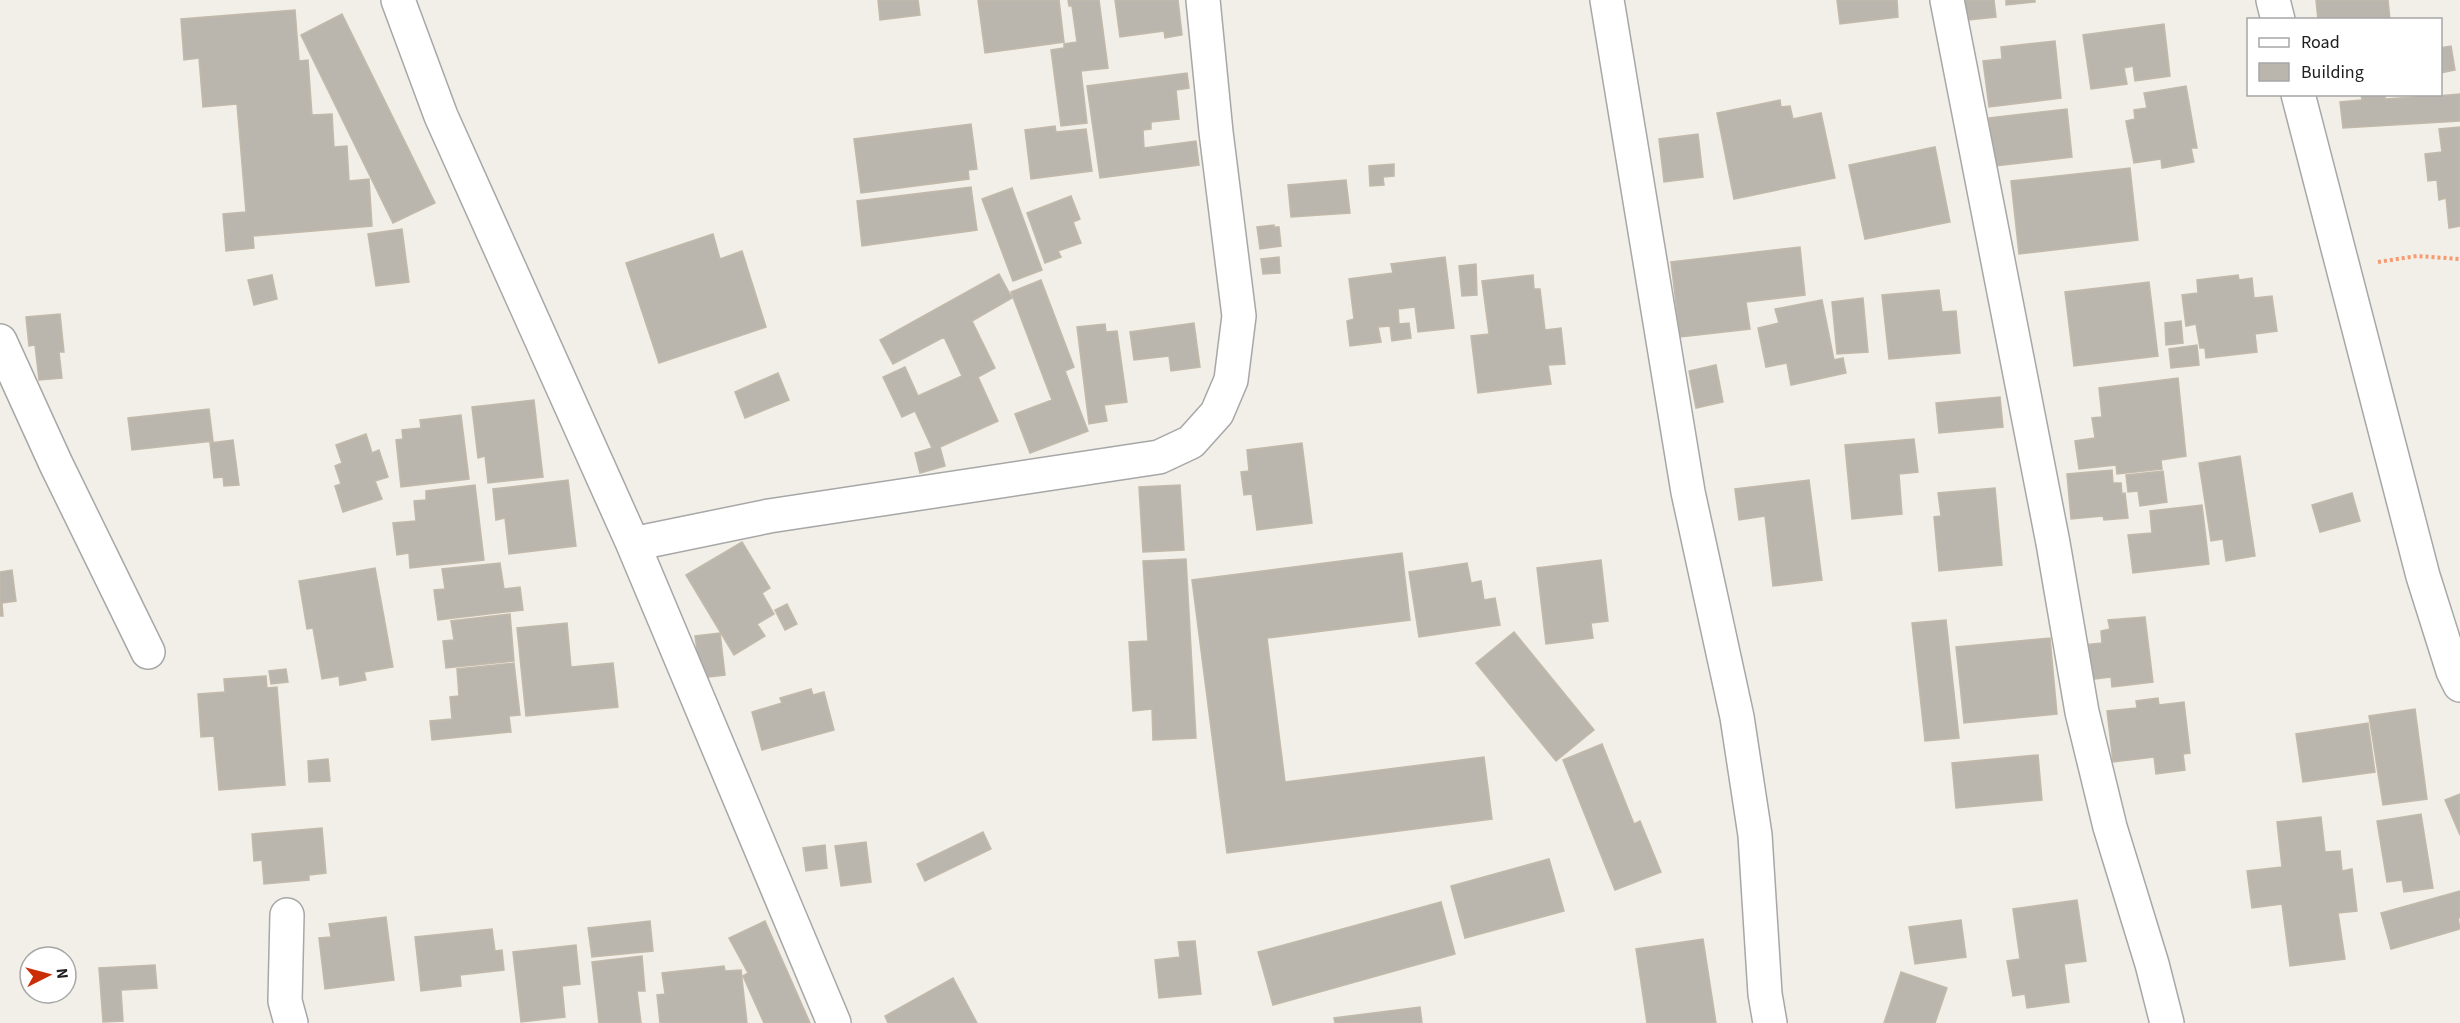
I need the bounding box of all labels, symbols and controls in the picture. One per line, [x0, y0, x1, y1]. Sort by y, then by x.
legend [2247, 18, 2442, 96]
text: Road [2301, 30, 2340, 55]
text: Building [2301, 60, 2364, 85]
north arrow [18, 945, 78, 1005]
text: N [50, 967, 73, 980]

